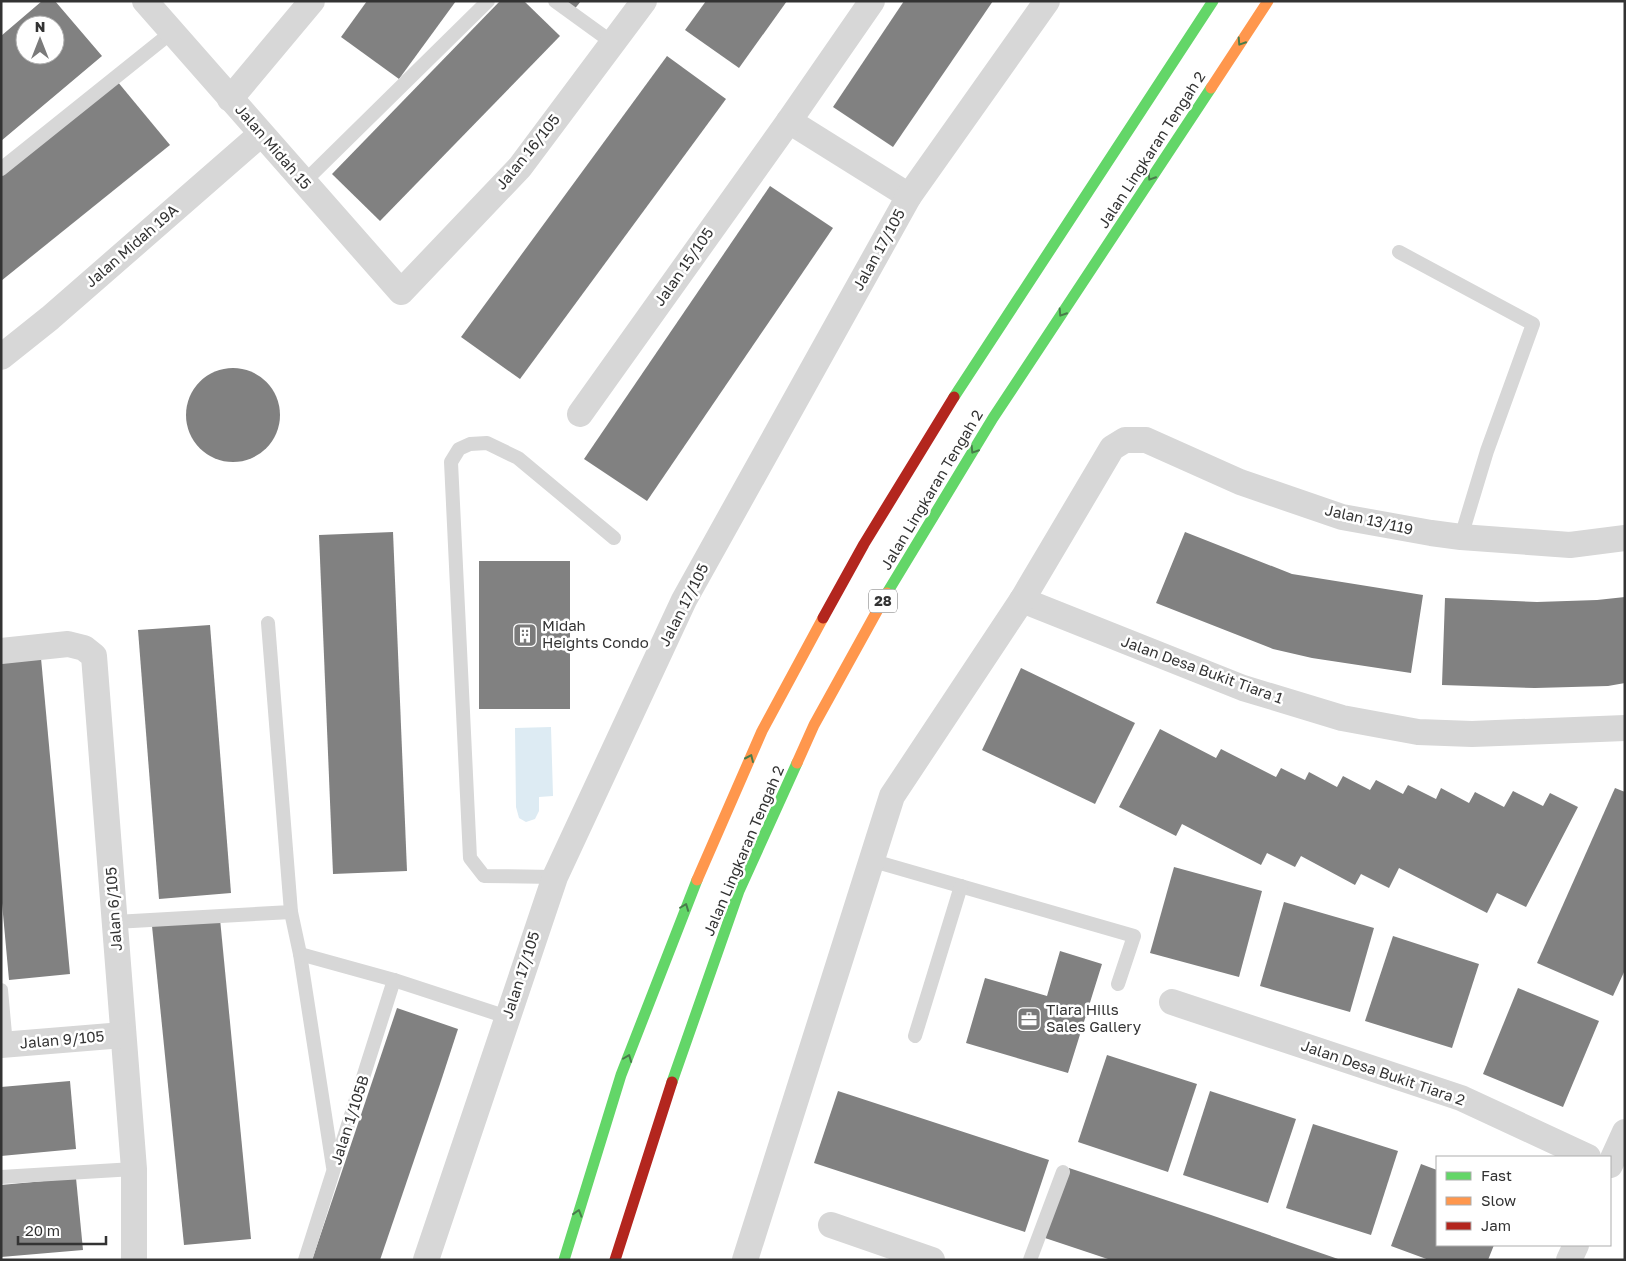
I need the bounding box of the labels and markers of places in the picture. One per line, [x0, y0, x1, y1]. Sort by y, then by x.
place label: Midah Heights Condo [542, 616, 649, 651]
building icon: Midah Heights Condo [512, 622, 538, 648]
place label: Tiara Hills Sales Gallery [1046, 1000, 1142, 1035]
office icon: Tiara Hills Sales Gallery [1016, 1006, 1042, 1032]

